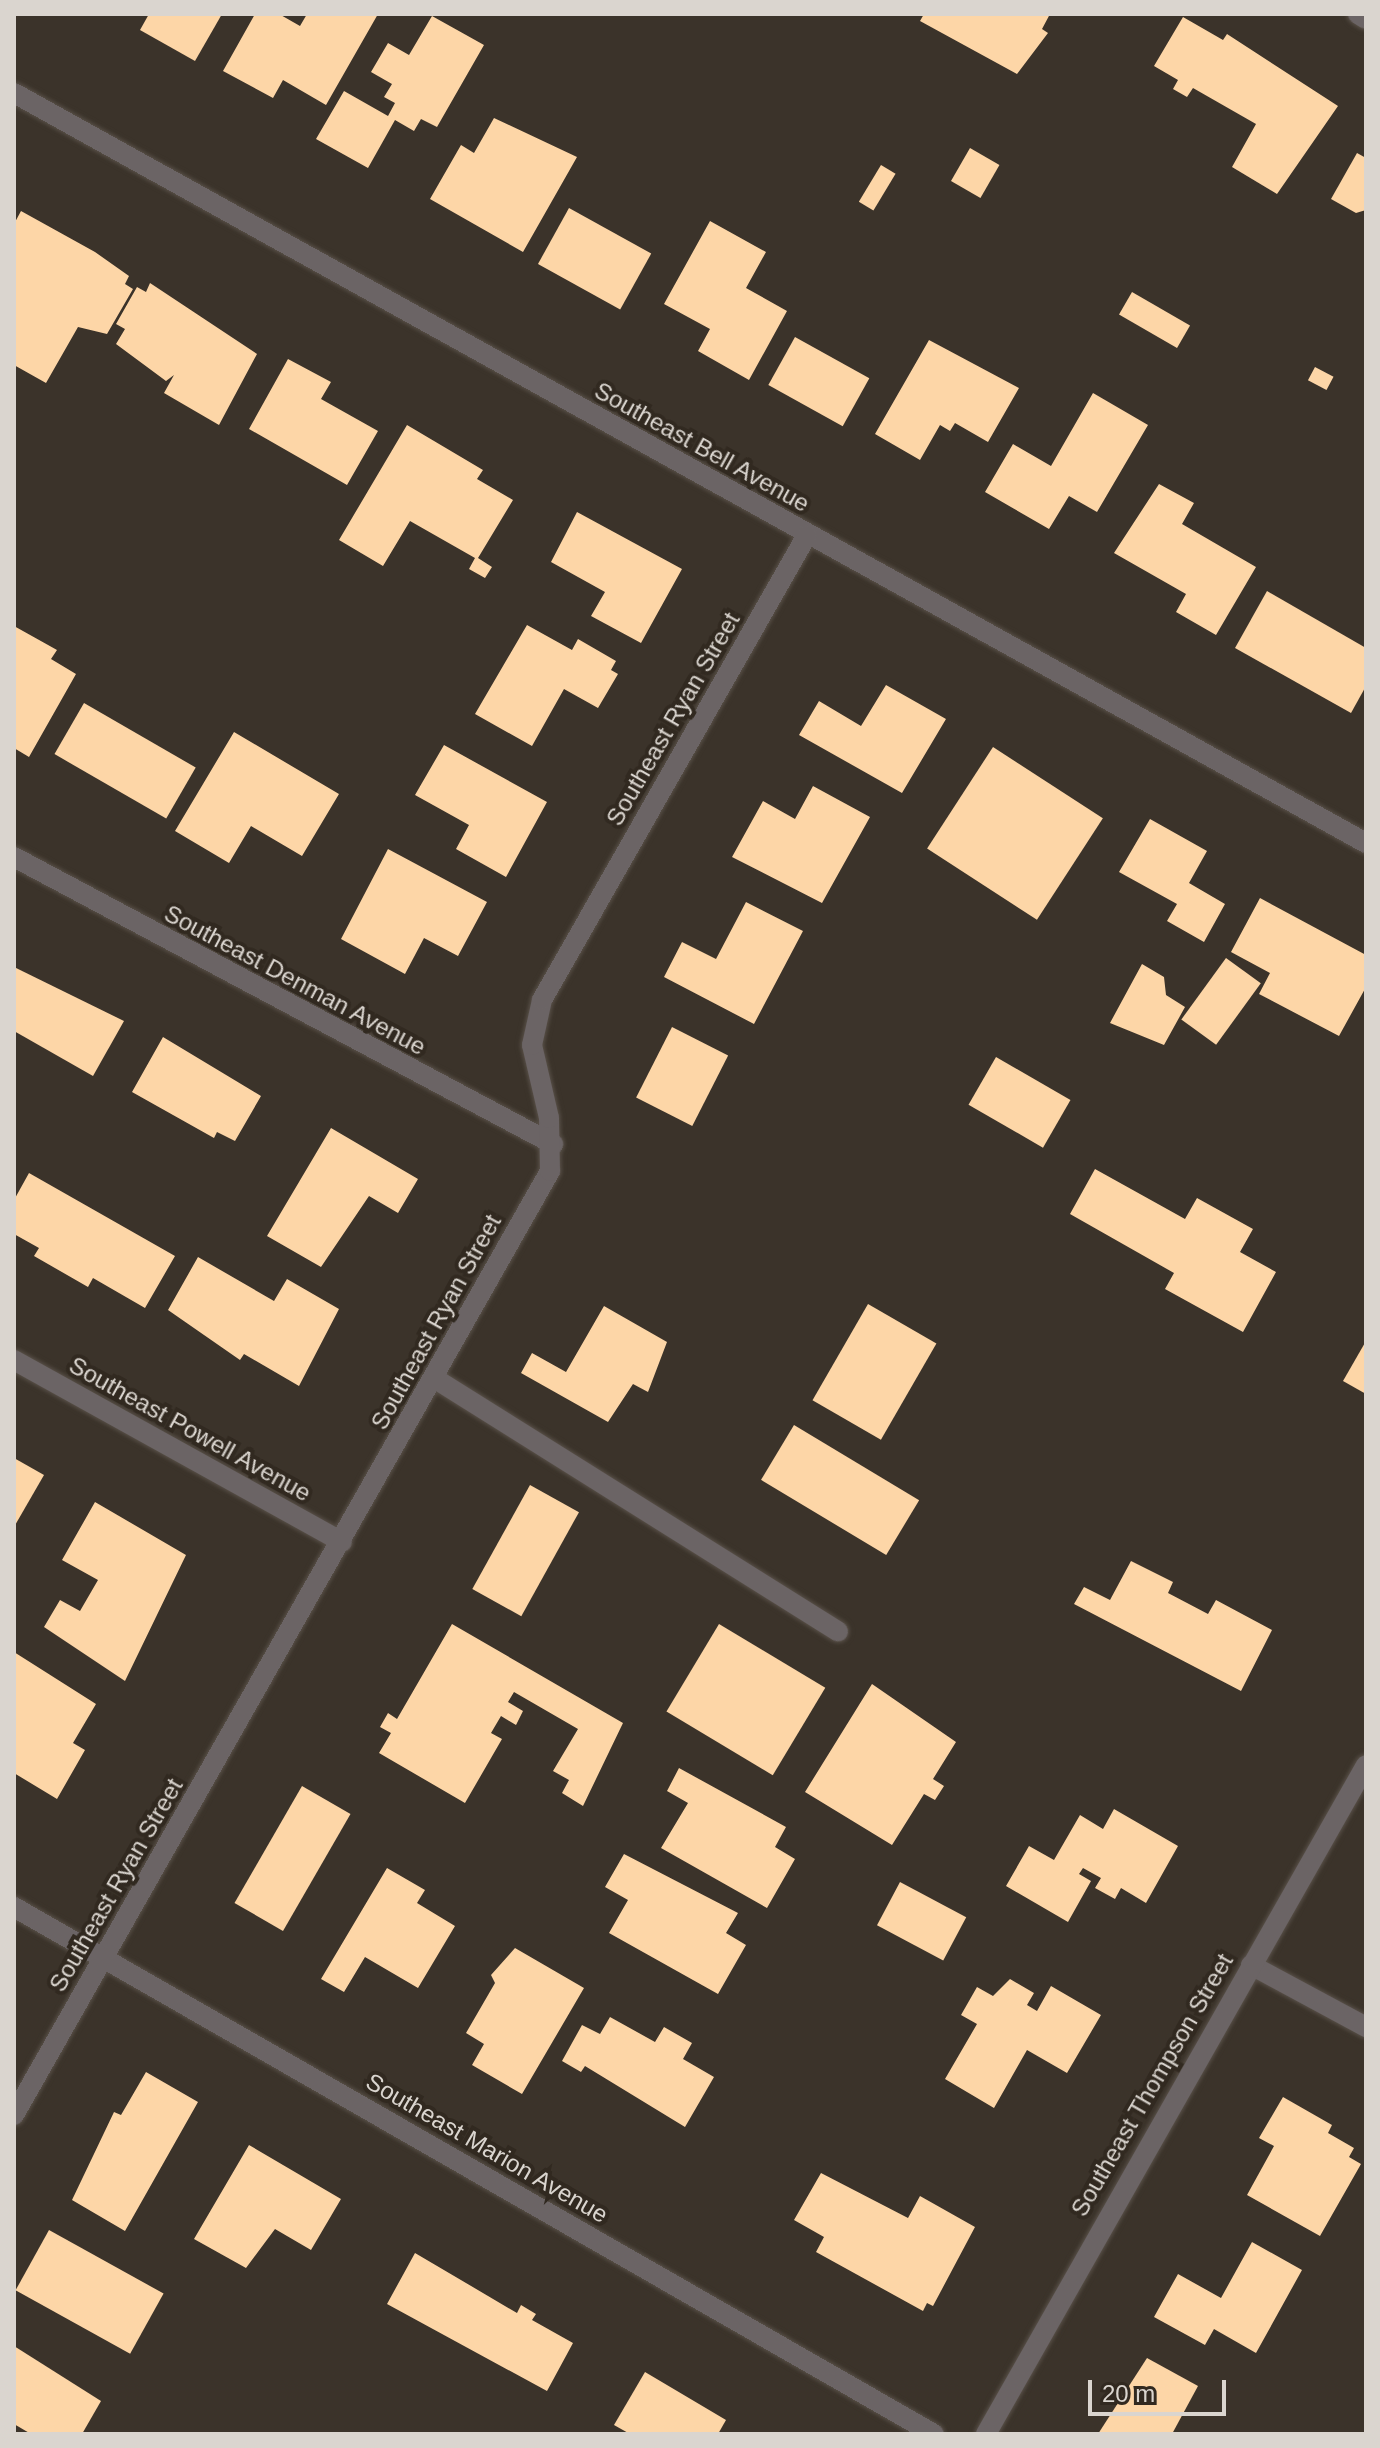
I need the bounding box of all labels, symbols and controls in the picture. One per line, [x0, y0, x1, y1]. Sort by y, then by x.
street label: Southeast Bell Avenue [589, 376, 815, 518]
street label: Southeast Ryan Street [600, 607, 746, 831]
street label: Southeast Denman Avenue [159, 898, 431, 1062]
street label: Southeast Ryan Street [365, 1209, 507, 1435]
street label: Southeast Powell Avenue [64, 1350, 316, 1508]
street label: Southeast Ryan Street [43, 1773, 189, 1997]
street label: Southeast Thompson Street [1065, 1948, 1239, 2222]
street label: Southeast Marion Avenue [360, 2067, 614, 2229]
scale bar [1092, 2364, 1230, 2414]
text: 20 m [1102, 2380, 1155, 2407]

